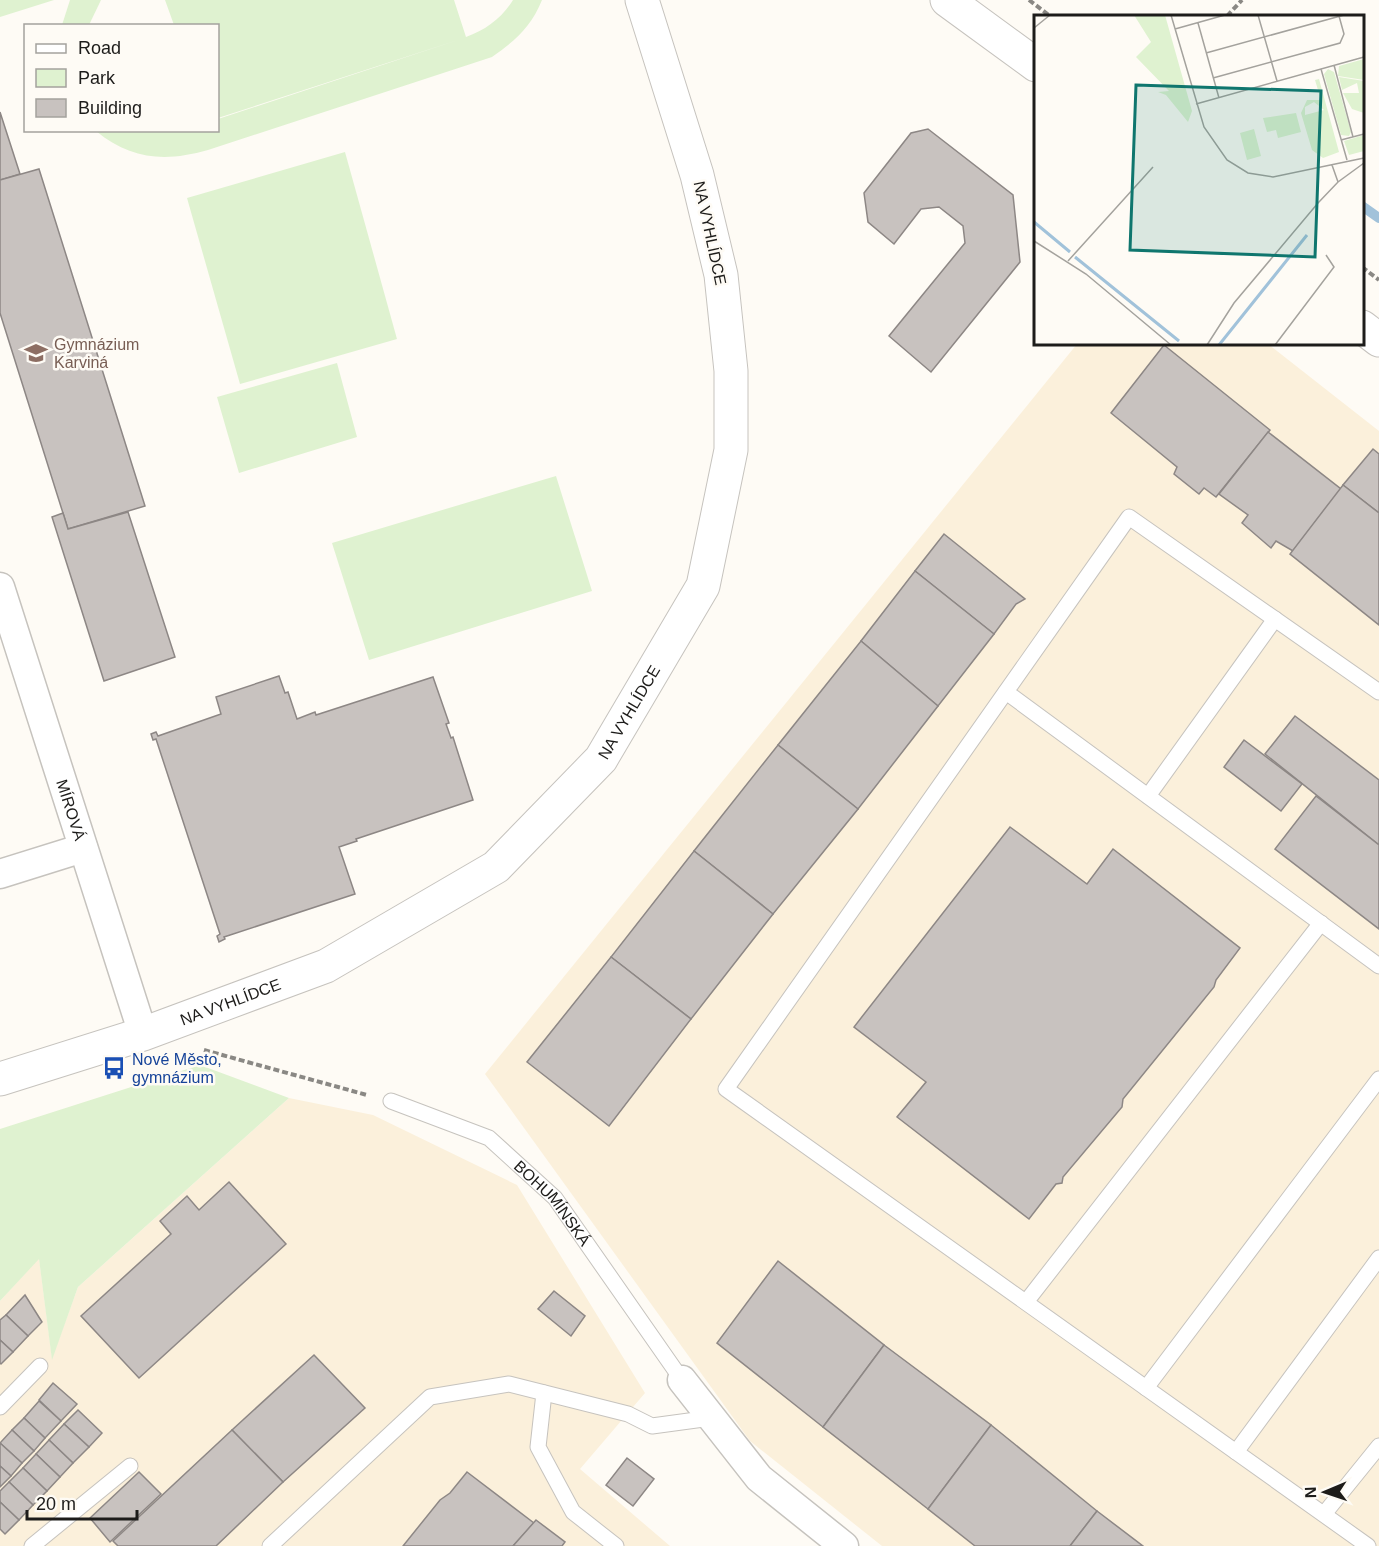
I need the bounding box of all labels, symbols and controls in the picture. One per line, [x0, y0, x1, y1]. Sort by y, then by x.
inset map [1034, 15, 1364, 345]
legend [24, 24, 219, 132]
text: Road [78, 38, 121, 58]
text: Park [78, 68, 116, 88]
text: Building [78, 98, 142, 118]
street label: NA VYHLÍDCE [691, 179, 730, 287]
place label: Gymnázium Karviná [54, 336, 139, 371]
school or university icon: Gymnázium Karviná [23, 340, 49, 366]
street label: NA VYHLÍDCE [594, 662, 663, 762]
street label: MÍROVÁ [54, 777, 90, 843]
street label: NA VYHLÍDCE [178, 975, 283, 1028]
place label: Nové Město, gymnázium [132, 1051, 222, 1086]
bus stop icon: Nové Město, gymnázium [101, 1055, 127, 1081]
street label: BOHUMÍNSKÁ [511, 1157, 595, 1249]
north arrow [1295, 1462, 1355, 1522]
scale bar [27, 1483, 136, 1521]
text: N [1302, 1486, 1319, 1499]
text: 20 m [36, 1494, 76, 1514]

